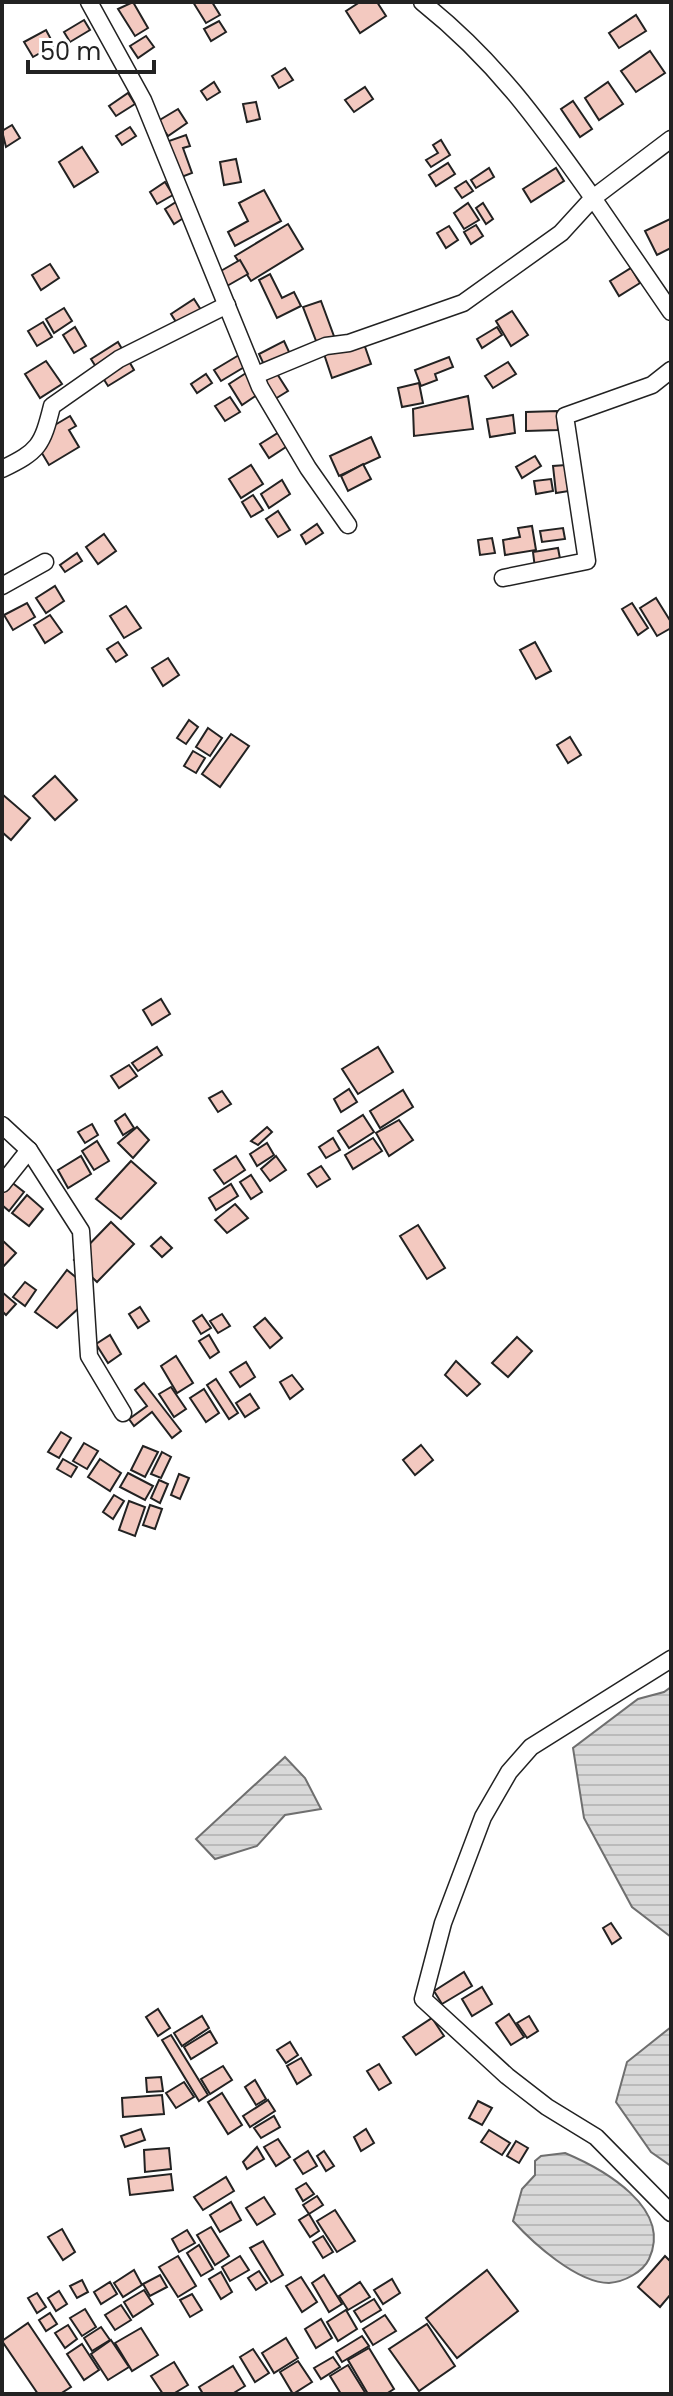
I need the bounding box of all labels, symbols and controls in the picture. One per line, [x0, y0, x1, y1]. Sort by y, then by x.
scale bar [28, 24, 154, 74]
text: 50 m [40, 35, 101, 68]

